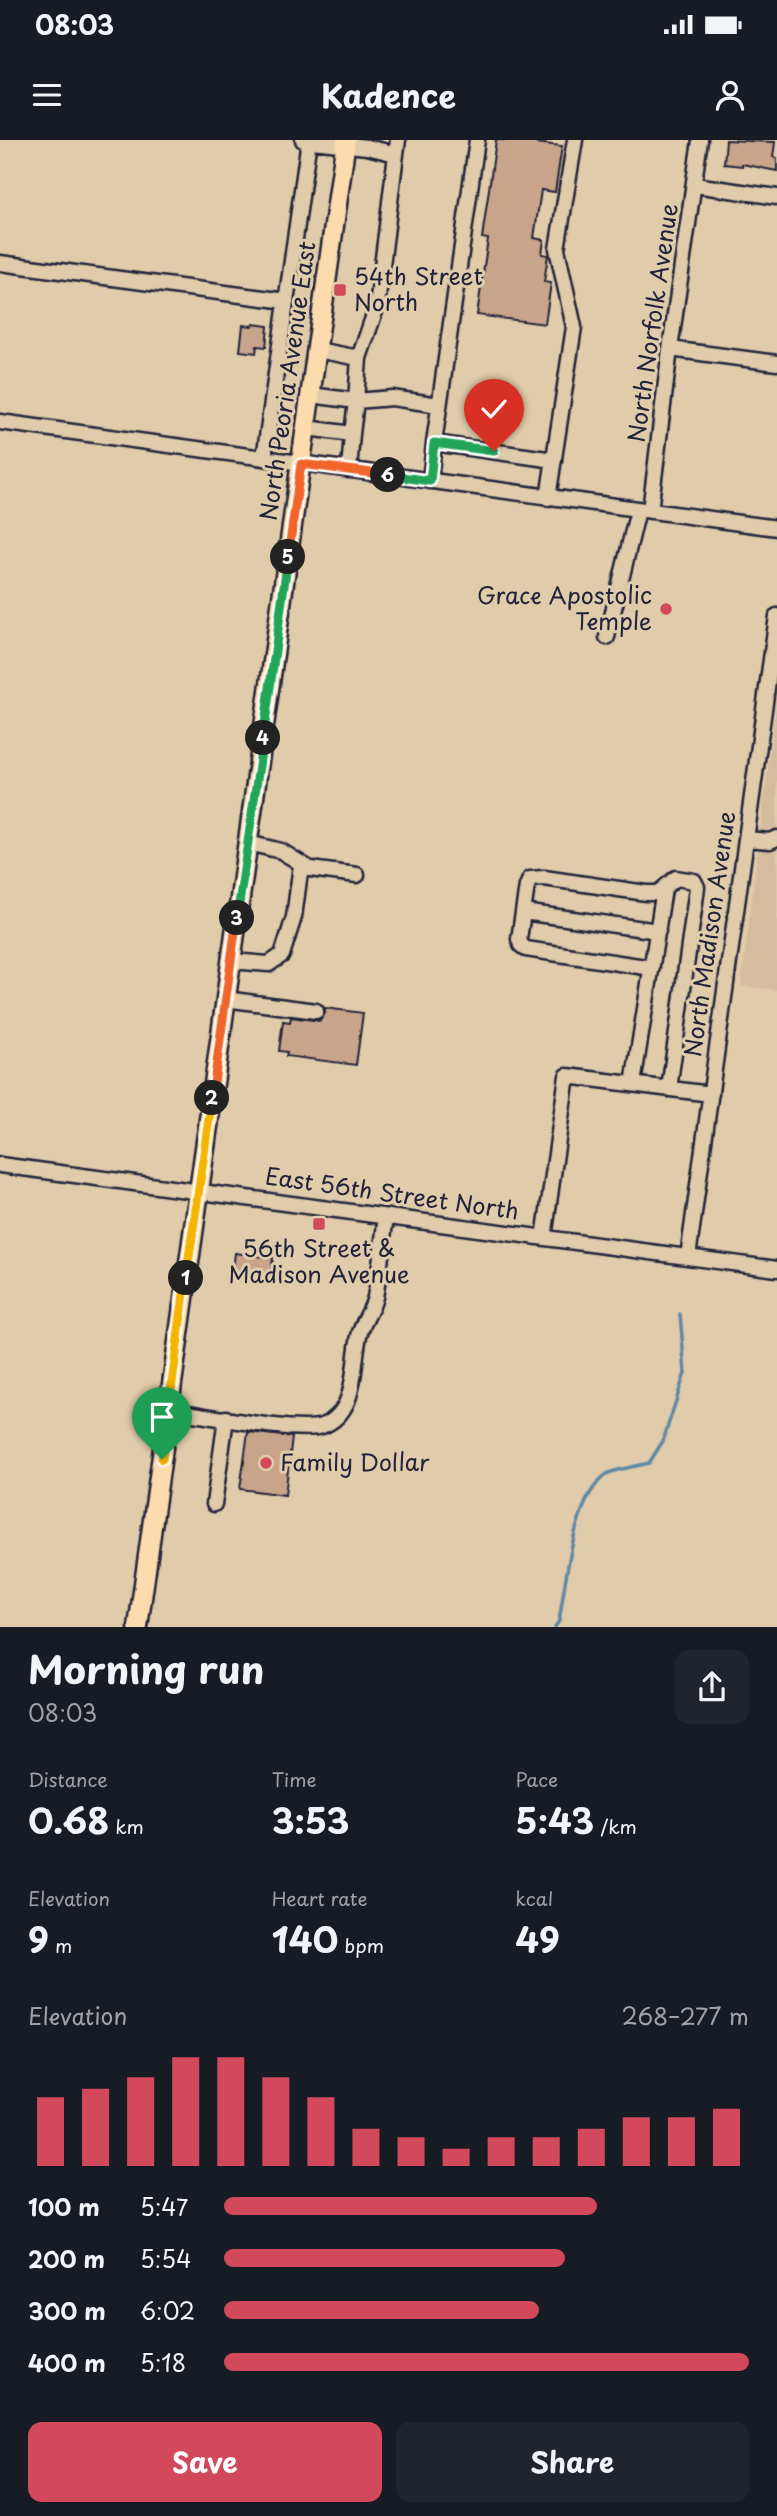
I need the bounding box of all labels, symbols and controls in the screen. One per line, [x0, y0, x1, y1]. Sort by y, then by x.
text: 08:03 [35, 5, 114, 44]
text: Kadence [321, 71, 456, 119]
icon: menu [28, 76, 66, 114]
icon: person [711, 76, 749, 114]
street label: North Norfolk Avenue [617, 201, 686, 444]
street label: North Peoria Avenue East [250, 239, 323, 523]
place label: 54th Street North [354, 258, 483, 319]
marker: 54th Street North [332, 282, 348, 298]
pin [464, 379, 524, 451]
icon: check [475, 390, 513, 428]
pin: 6 [370, 458, 406, 492]
text: 6 [381, 460, 394, 488]
pin: 5 [270, 540, 306, 574]
text: 5 [281, 542, 294, 570]
place label: Grace Apostolic Temple [477, 577, 652, 638]
marker: Grace Apostolic Temple [658, 601, 674, 617]
pin: 4 [246, 720, 280, 756]
text: 4 [256, 723, 269, 751]
street label: North Madison Avenue [674, 809, 743, 1059]
pin: 3 [219, 900, 254, 936]
text: 3 [230, 903, 243, 931]
pin: 2 [194, 1080, 230, 1116]
text: 2 [205, 1083, 218, 1111]
street label: East 56th Street North [263, 1157, 521, 1228]
marker: 56th Street & Madison Avenue [311, 1216, 327, 1232]
place label: 56th Street & Madison Avenue [228, 1230, 410, 1291]
pin: 1 [168, 1260, 204, 1296]
text: 1 [181, 1263, 190, 1291]
pin [132, 1387, 192, 1459]
icon: arrive [143, 1398, 181, 1436]
place label: Family Dollar [280, 1444, 430, 1479]
marker: Family Dollar [258, 1455, 274, 1471]
text: Morning run [28, 1640, 264, 1697]
button: share [675, 1650, 749, 1724]
text: 08:03 [28, 1695, 97, 1730]
text: Distance [28, 1765, 108, 1793]
text: Time [272, 1765, 317, 1793]
text: Pace [515, 1765, 558, 1793]
text: 0.68 [28, 1793, 109, 1846]
text: 3:53 [272, 1793, 350, 1846]
text: 5:43 [515, 1793, 594, 1846]
text: km [109, 1812, 144, 1840]
text: /km [594, 1812, 637, 1840]
text: Elevation [28, 1884, 110, 1912]
text: Heart rate [272, 1884, 368, 1912]
text: kcal [515, 1884, 553, 1912]
text: 9 [28, 1912, 49, 1965]
text: 140 [272, 1912, 338, 1965]
text: 49 [515, 1912, 560, 1965]
text: m [49, 1931, 72, 1959]
text: bpm [338, 1931, 384, 1959]
text: Elevation [28, 1998, 127, 2033]
text: 268–277 m [622, 1998, 749, 2033]
text: 100 m [28, 2189, 100, 2224]
text: 5:47 [140, 2189, 188, 2224]
text: 200 m [28, 2241, 105, 2276]
text: 5:54 [140, 2241, 191, 2276]
text: 300 m [28, 2293, 106, 2328]
text: 6:02 [140, 2293, 195, 2328]
text: 400 m [28, 2345, 106, 2380]
text: 5:18 [140, 2345, 186, 2380]
button: Save [28, 2422, 382, 2502]
button: Share [396, 2422, 749, 2502]

